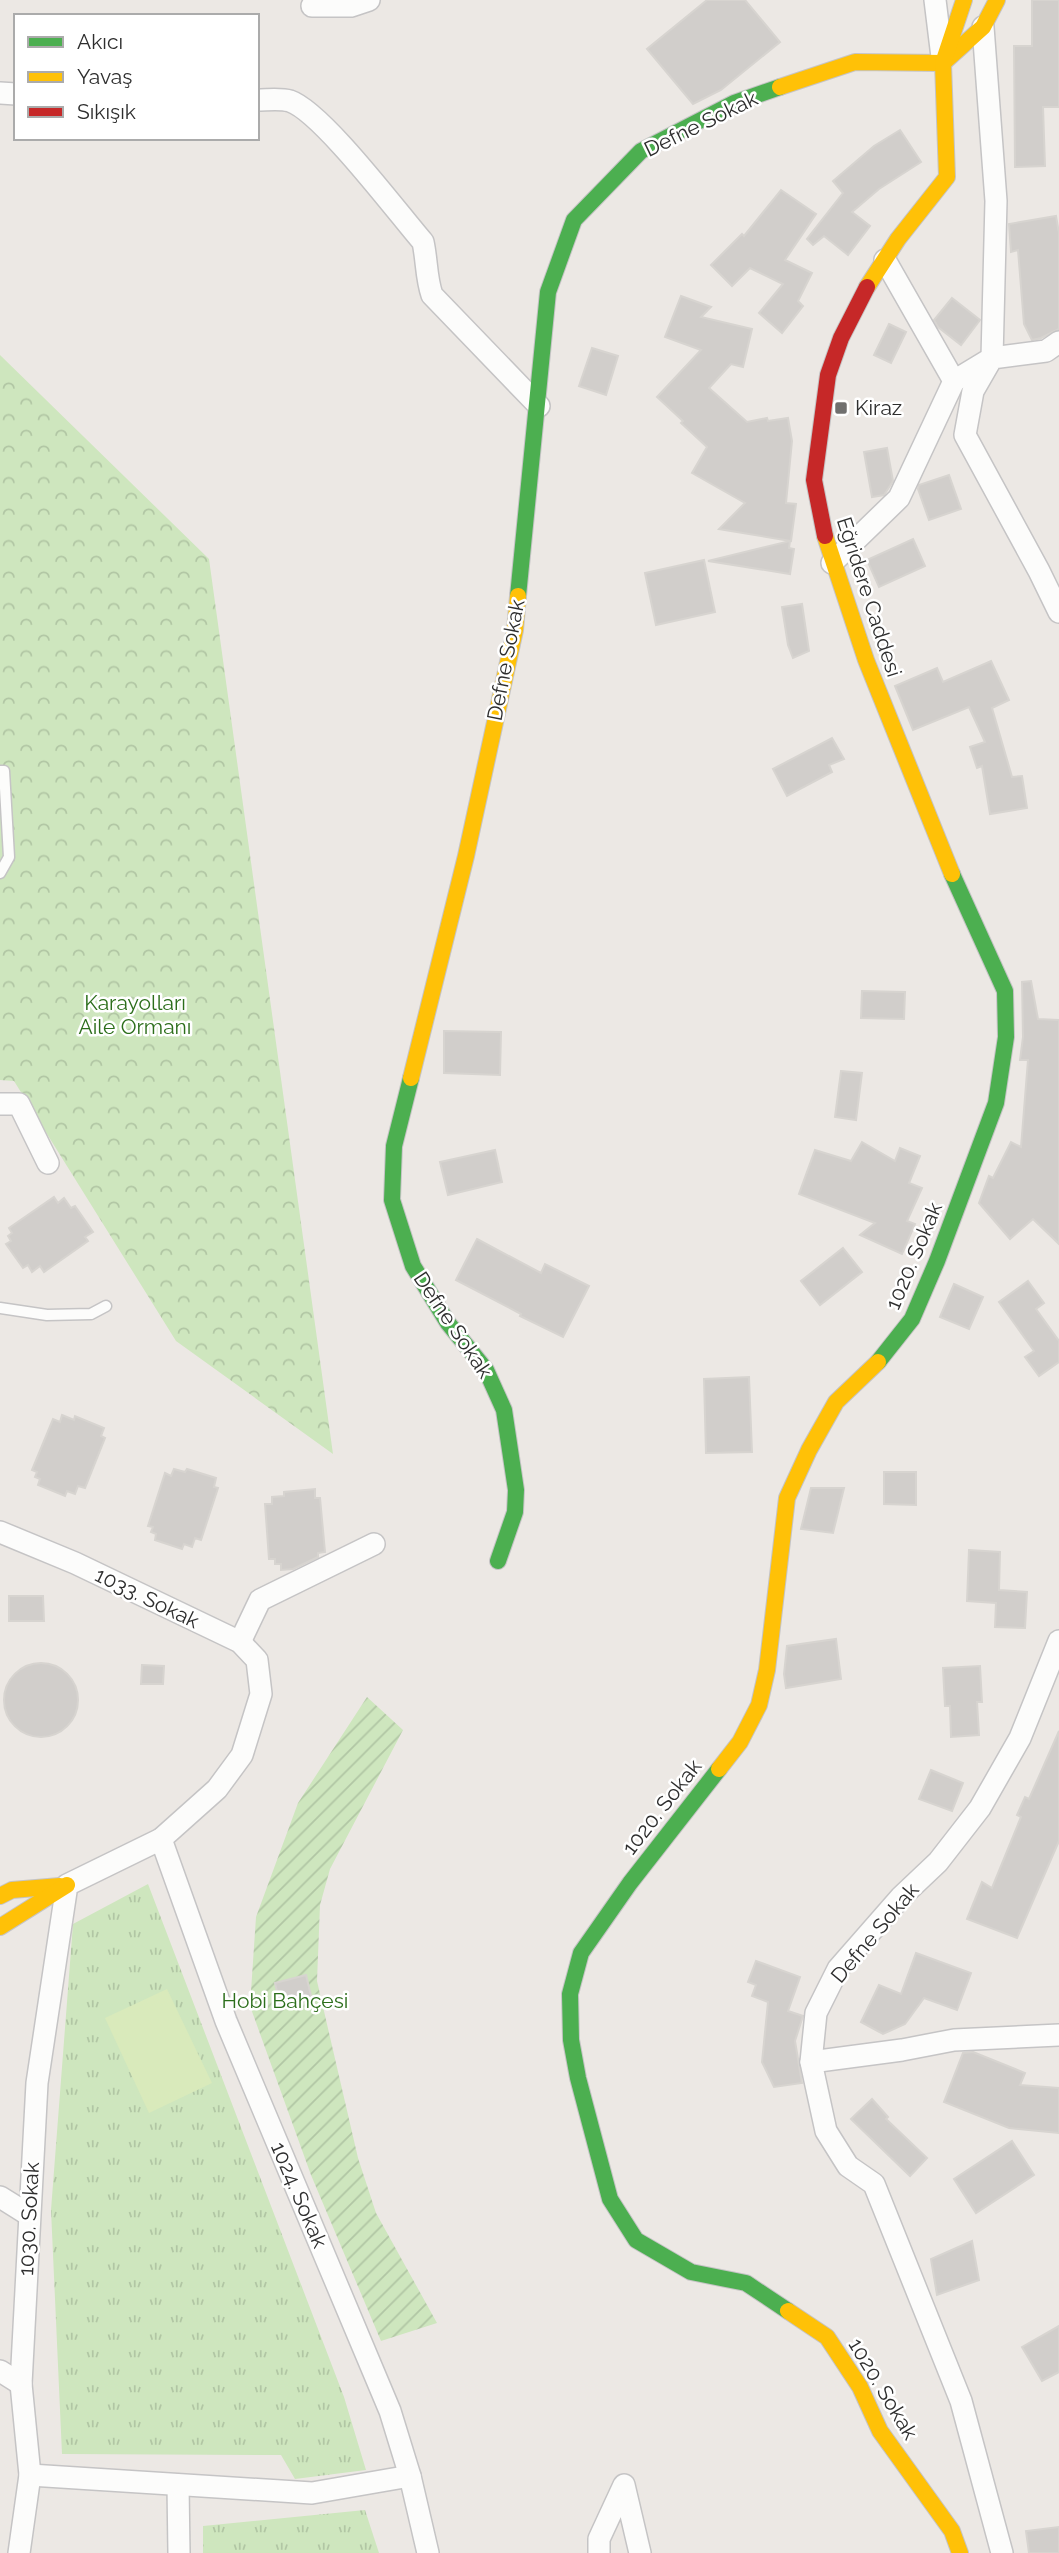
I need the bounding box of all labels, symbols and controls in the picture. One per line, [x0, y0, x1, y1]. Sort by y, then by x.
legend [14, 14, 259, 140]
text: Akıcı [77, 29, 123, 54]
text: Yavaş [77, 64, 132, 89]
street label: Defne Sokak [640, 85, 762, 162]
text: Sıkışık [77, 99, 136, 124]
place label: Kiraz [855, 395, 902, 420]
marker: Kiraz [833, 400, 849, 416]
street label: Eğridere Caddesi [832, 514, 907, 680]
street label: Defne Sokak [482, 597, 530, 723]
park label: Karayolları Aile Ormanı [79, 990, 191, 1039]
street label: 1020. Sokak [880, 1199, 947, 1313]
street label: Defne Sokak [409, 1267, 498, 1383]
street label: 1033. Sokak [91, 1562, 203, 1633]
street label: 1020. Sokak [617, 1754, 707, 1859]
street label: Defne Sokak [826, 1878, 924, 1988]
park label: Hobi Bahçesi [222, 1988, 348, 2013]
street label: 1024. Sokak [266, 2138, 333, 2251]
street label: 1030. Sokak [13, 2161, 44, 2277]
street label: 1020. Sokak [843, 2333, 923, 2444]

